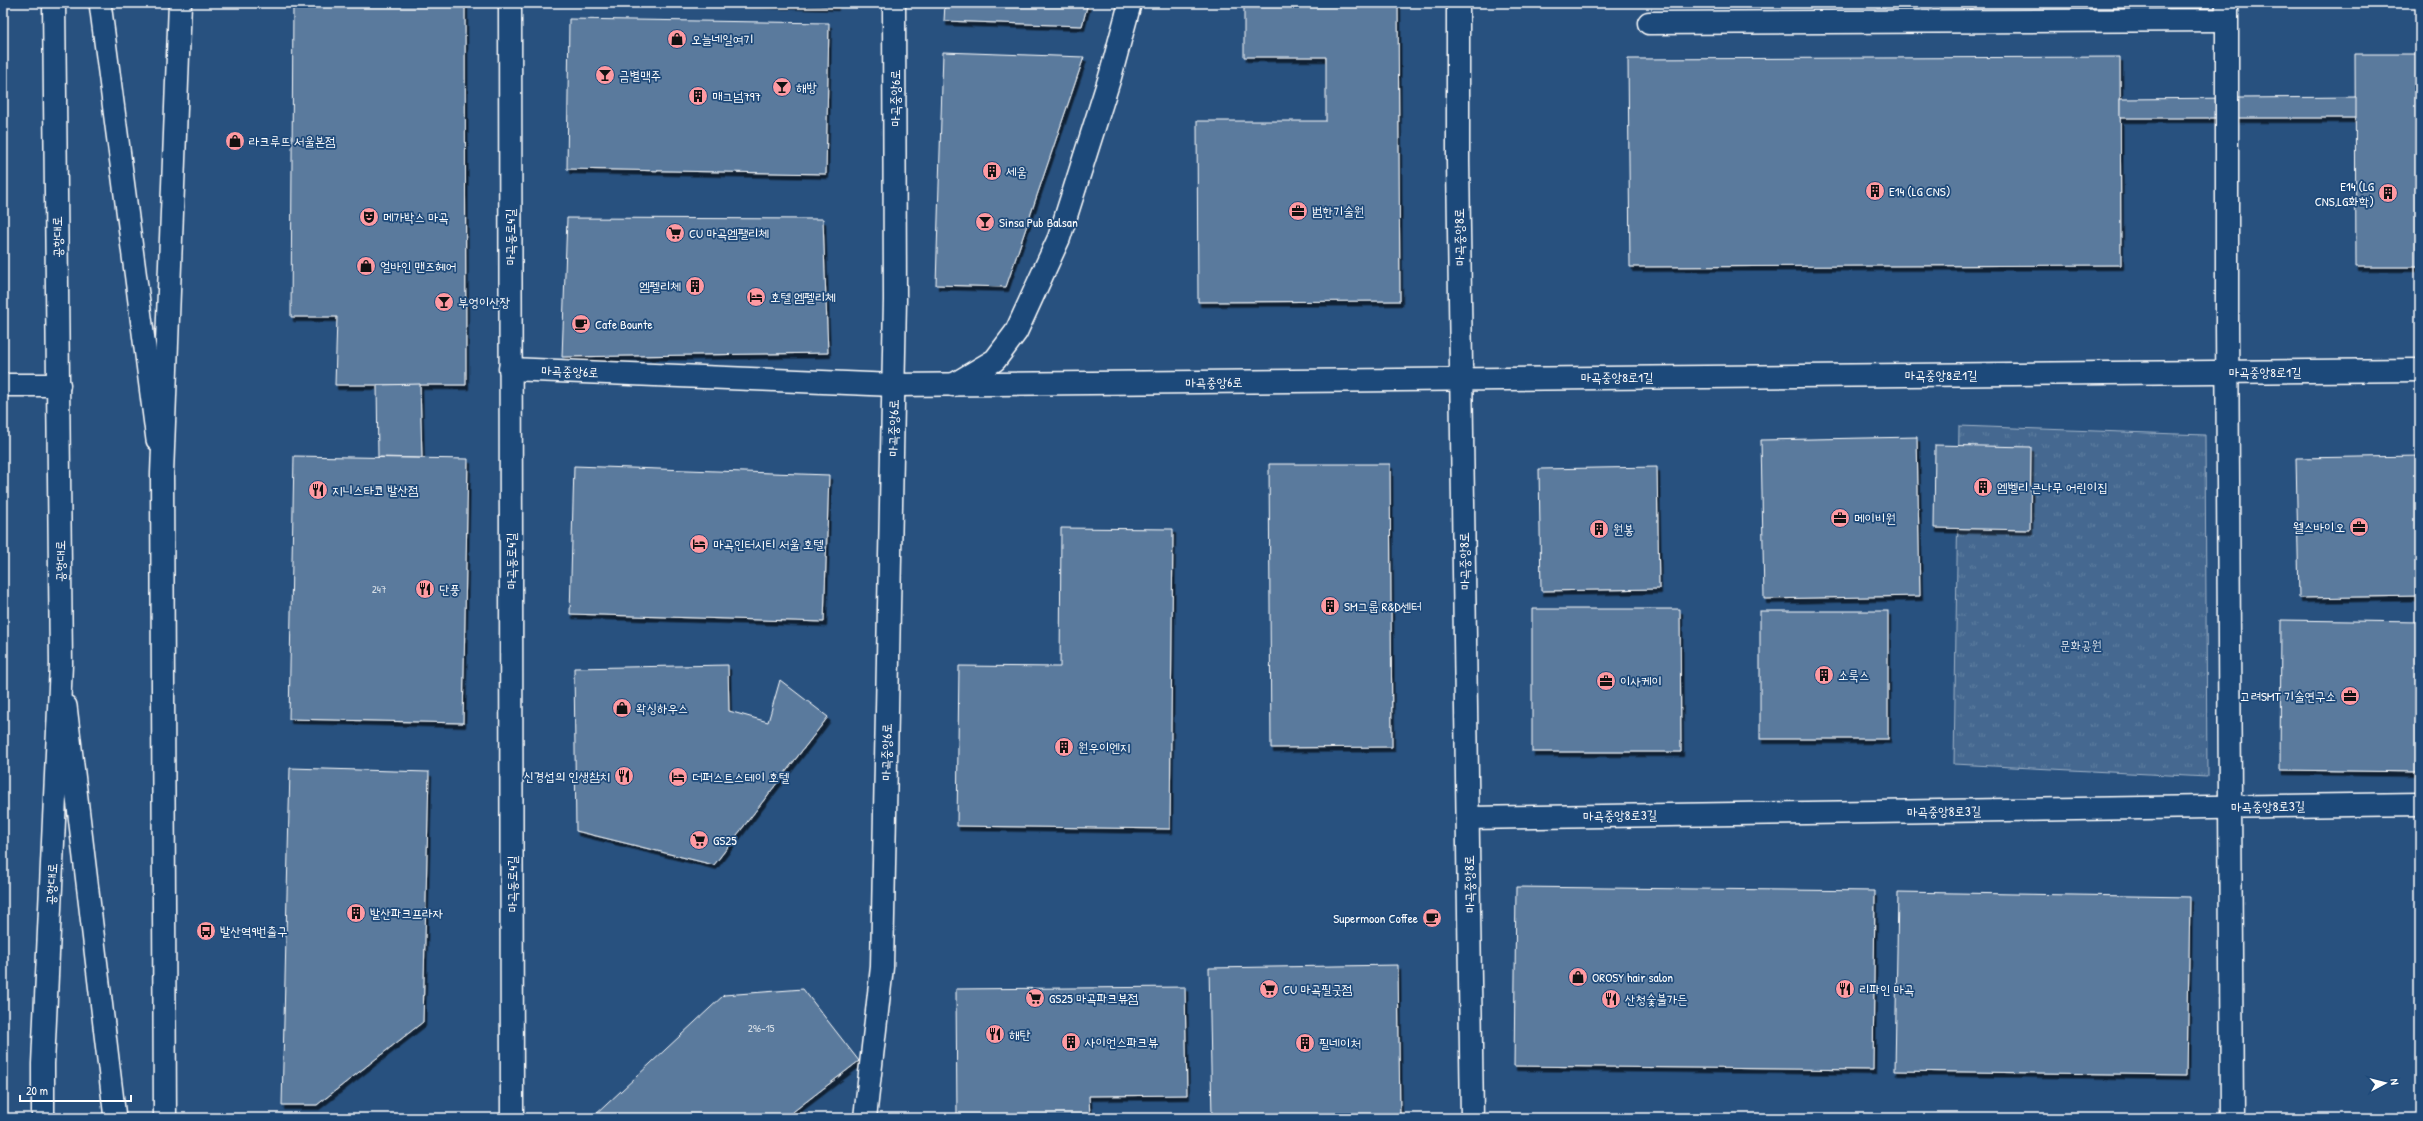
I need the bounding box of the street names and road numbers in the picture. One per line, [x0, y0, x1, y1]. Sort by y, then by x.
street label: 마곡중앙6로 [886, 69, 904, 127]
street label: 마곡동로4길 [501, 208, 519, 266]
street label: 마곡중앙8로 [1449, 208, 1469, 266]
street label: 공항대로 [48, 216, 66, 258]
street label: 마곡중앙6로 [541, 361, 599, 381]
street label: 마곡중앙8로1길 [2228, 363, 2302, 381]
street label: 마곡중앙8로1길 [1904, 366, 1978, 384]
street label: 마곡중앙8로1길 [1580, 368, 1654, 386]
street label: 마곡중앙6로 [1185, 372, 1243, 392]
street label: 마곡중앙6로 [883, 399, 903, 457]
street label: 마곡동로4길 [502, 532, 520, 590]
street label: 마곡중앙8로 [1454, 532, 1474, 590]
street label: 공항대로 [51, 540, 69, 582]
street label: 마곡중앙6로 [876, 723, 896, 781]
street label: 마곡중앙8로3길 [2231, 796, 2305, 816]
street label: 마곡중앙8로3길 [1907, 801, 1981, 821]
street label: 마곡중앙8로3길 [1583, 805, 1657, 825]
street label: 마곡동로4길 [503, 855, 521, 913]
street label: 마곡중앙8로 [1459, 855, 1479, 913]
street label: 공항대로 [41, 863, 61, 905]

